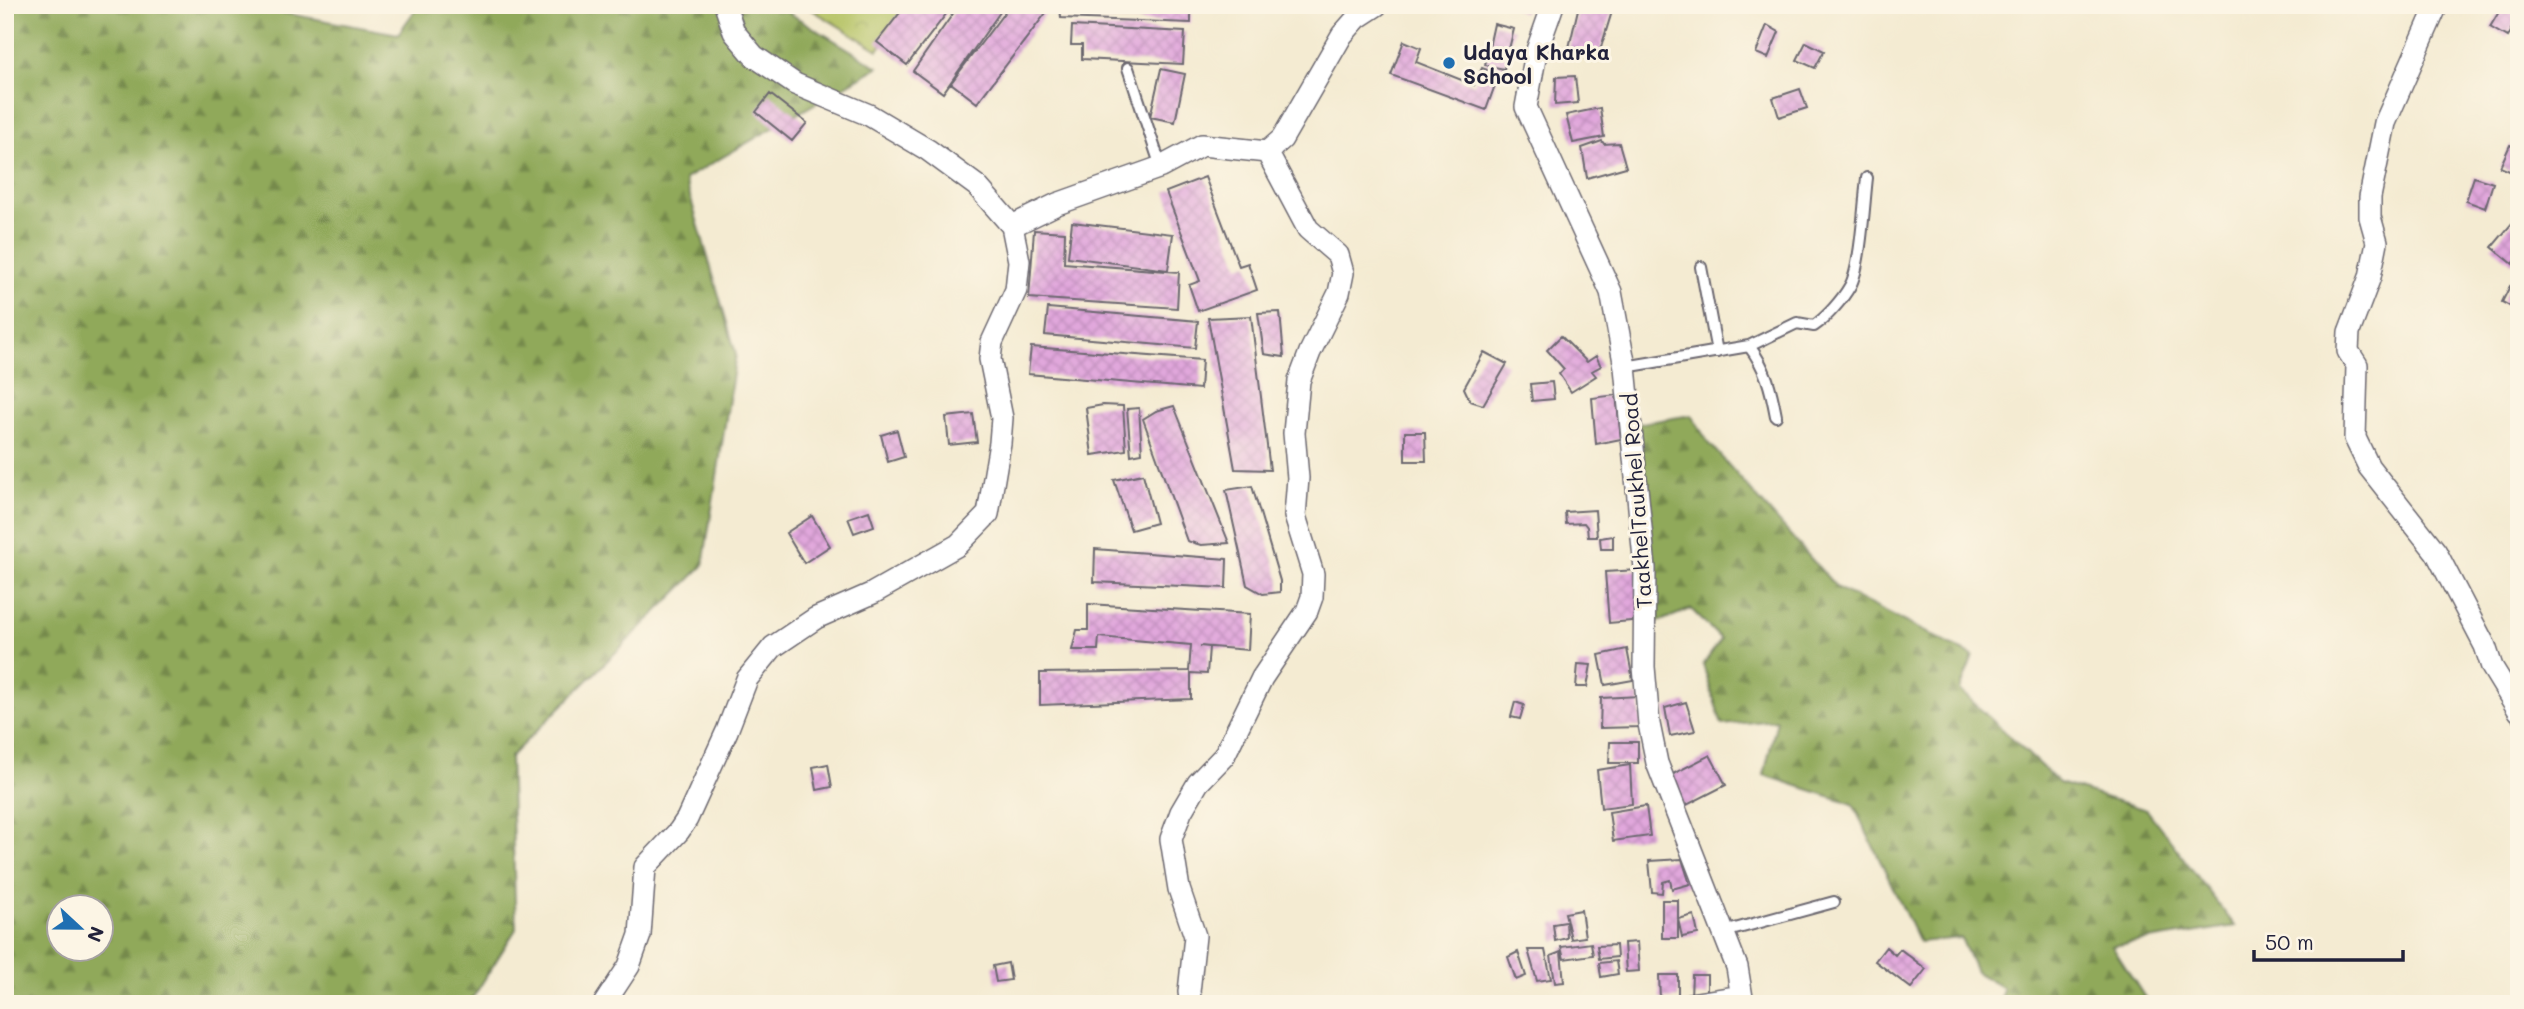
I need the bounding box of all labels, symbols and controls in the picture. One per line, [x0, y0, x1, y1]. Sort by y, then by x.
place label: Udaya Kharka School [1463, 38, 1610, 89]
marker: Udaya Kharka School [1441, 55, 1457, 71]
street label: TaakhelTaukhel Road [1615, 392, 1657, 610]
north arrow [46, 894, 116, 964]
scale bar [2254, 918, 2403, 962]
text: N [82, 923, 111, 946]
text: 50 m [2265, 928, 2314, 955]

